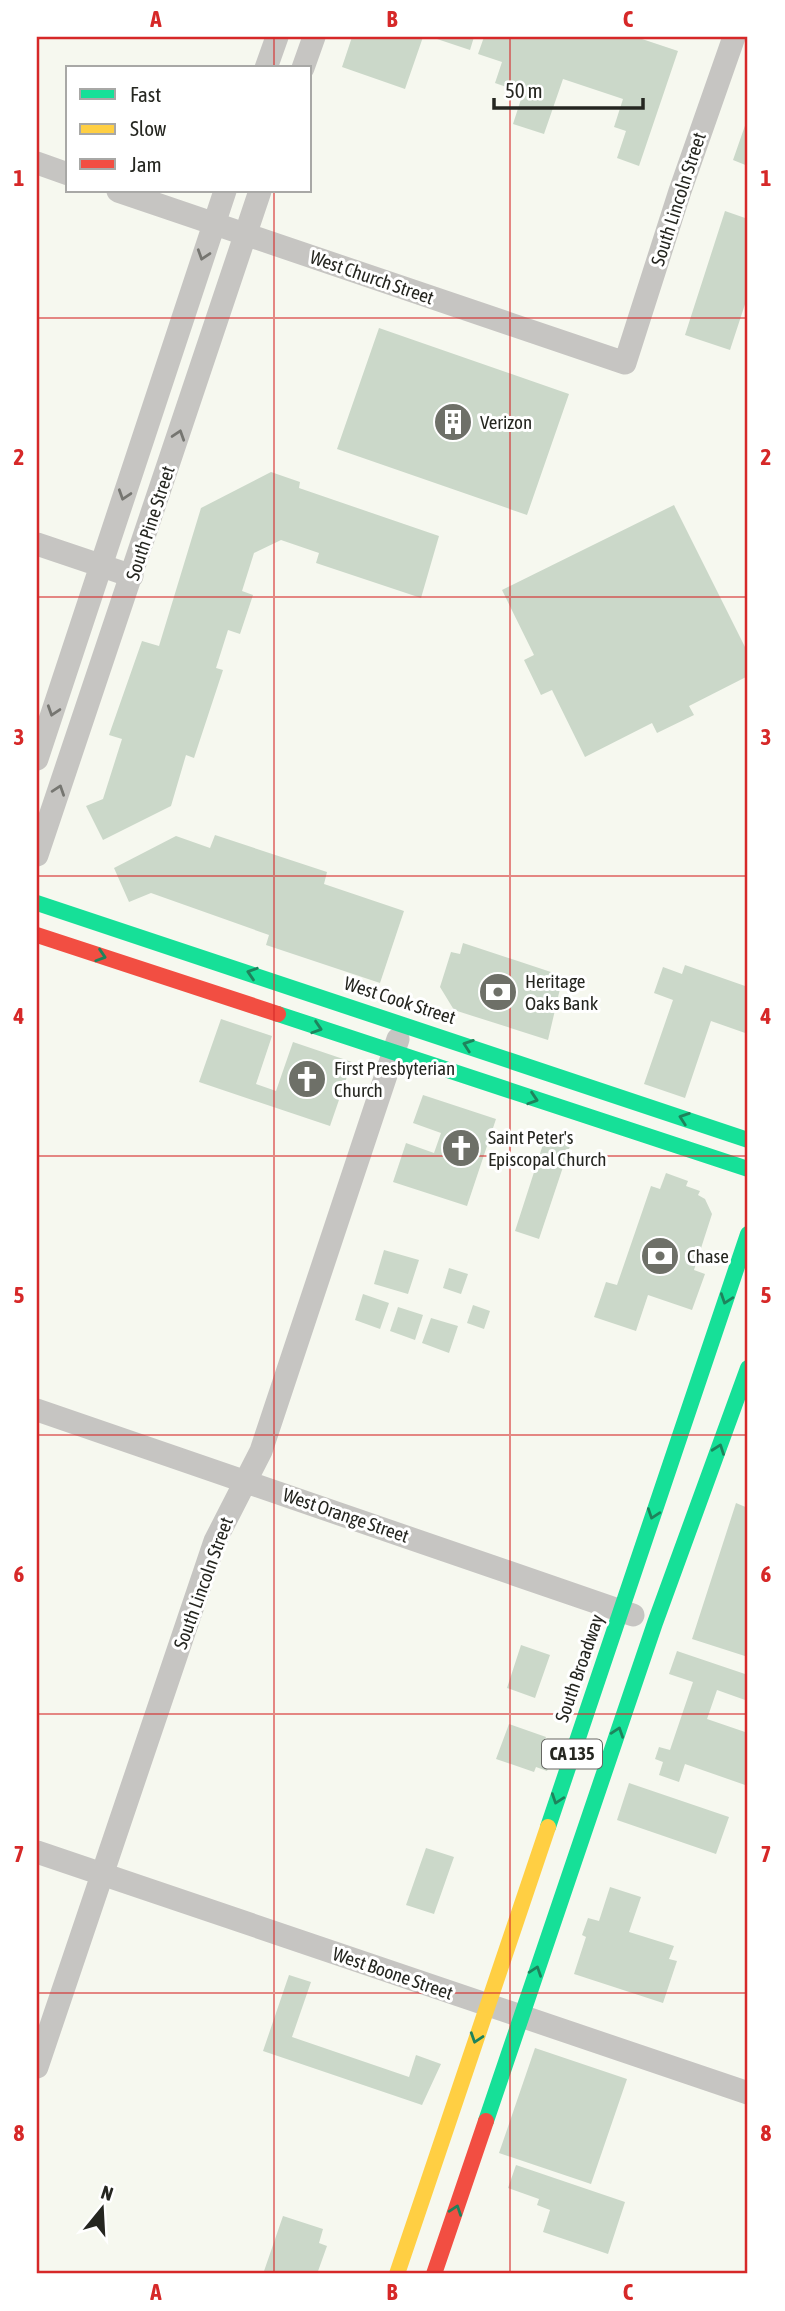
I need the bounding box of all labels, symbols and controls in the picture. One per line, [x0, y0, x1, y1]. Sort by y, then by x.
text: A [149, 6, 162, 32]
text: B [387, 6, 398, 32]
text: C [623, 6, 634, 32]
legend [66, 66, 312, 192]
scale bar [494, 66, 643, 110]
text: 50 m [505, 78, 543, 102]
text: Fast [130, 82, 161, 106]
text: Slow [130, 116, 167, 140]
street label: South Lincoln Street [646, 130, 710, 268]
text: Jam [130, 152, 162, 176]
text: 1 [14, 165, 25, 191]
text: 1 [761, 165, 772, 191]
street label: West Church Street [307, 245, 437, 309]
one-way arrow [197, 249, 211, 261]
building icon: Verizon [432, 401, 474, 443]
place label: Verizon [480, 411, 532, 433]
one-way arrow [171, 430, 185, 442]
text: 2 [14, 444, 24, 470]
text: 2 [761, 444, 771, 470]
street label: South Pine Street [121, 463, 179, 583]
one-way arrow [118, 488, 132, 500]
one-way arrow [47, 704, 61, 716]
text: 3 [14, 724, 24, 750]
text: 3 [761, 724, 771, 750]
one-way arrow [51, 785, 65, 797]
one-way arrow [95, 948, 107, 962]
one-way arrow [247, 967, 259, 982]
place label: Heritage Oaks Bank [525, 970, 599, 1014]
bank icon: Heritage Oaks Bank [477, 971, 519, 1013]
street label: West Cook Street [342, 972, 458, 1028]
text: 4 [13, 1003, 25, 1029]
text: 4 [760, 1003, 772, 1029]
one-way arrow [311, 1020, 323, 1034]
one-way arrow [463, 1039, 475, 1053]
place label: First Presbyterian Church [334, 1057, 455, 1101]
church icon: First Presbyterian Church [286, 1058, 328, 1100]
one-way arrow [527, 1091, 539, 1105]
one-way arrow [678, 1112, 690, 1126]
place label: Saint Peter's Episcopal Church [488, 1126, 606, 1170]
church icon: Saint Peter's Episcopal Church [440, 1127, 482, 1169]
bank icon: Chase [639, 1235, 681, 1277]
place label: Chase [687, 1245, 729, 1267]
text: 5 [14, 1282, 25, 1308]
text: 5 [761, 1282, 772, 1308]
one-way arrow [720, 1292, 734, 1304]
one-way arrow [710, 1443, 724, 1455]
street label: West Orange Street [280, 1483, 412, 1547]
one-way arrow [647, 1508, 661, 1520]
street label: South Lincoln Street [169, 1514, 237, 1652]
text: 6 [14, 1561, 25, 1587]
text: 6 [761, 1561, 772, 1587]
street label: South Broadway [550, 1611, 608, 1725]
one-way arrow [610, 1727, 624, 1739]
road number: CA 135 [542, 1740, 602, 1769]
one-way arrow [551, 1793, 565, 1805]
text: 7 [14, 1841, 24, 1867]
text: 7 [761, 1841, 771, 1867]
street label: West Boone Street [330, 1942, 456, 2004]
one-way arrow [528, 1965, 542, 1977]
one-way arrow [470, 2031, 484, 2044]
text: 8 [14, 2120, 25, 2146]
text: 8 [761, 2120, 772, 2146]
north arrow [66, 2174, 136, 2244]
text: N [99, 2181, 116, 2205]
one-way arrow [448, 2204, 462, 2216]
text: A [149, 2279, 162, 2305]
text: B [387, 2279, 398, 2305]
text: C [623, 2279, 634, 2305]

